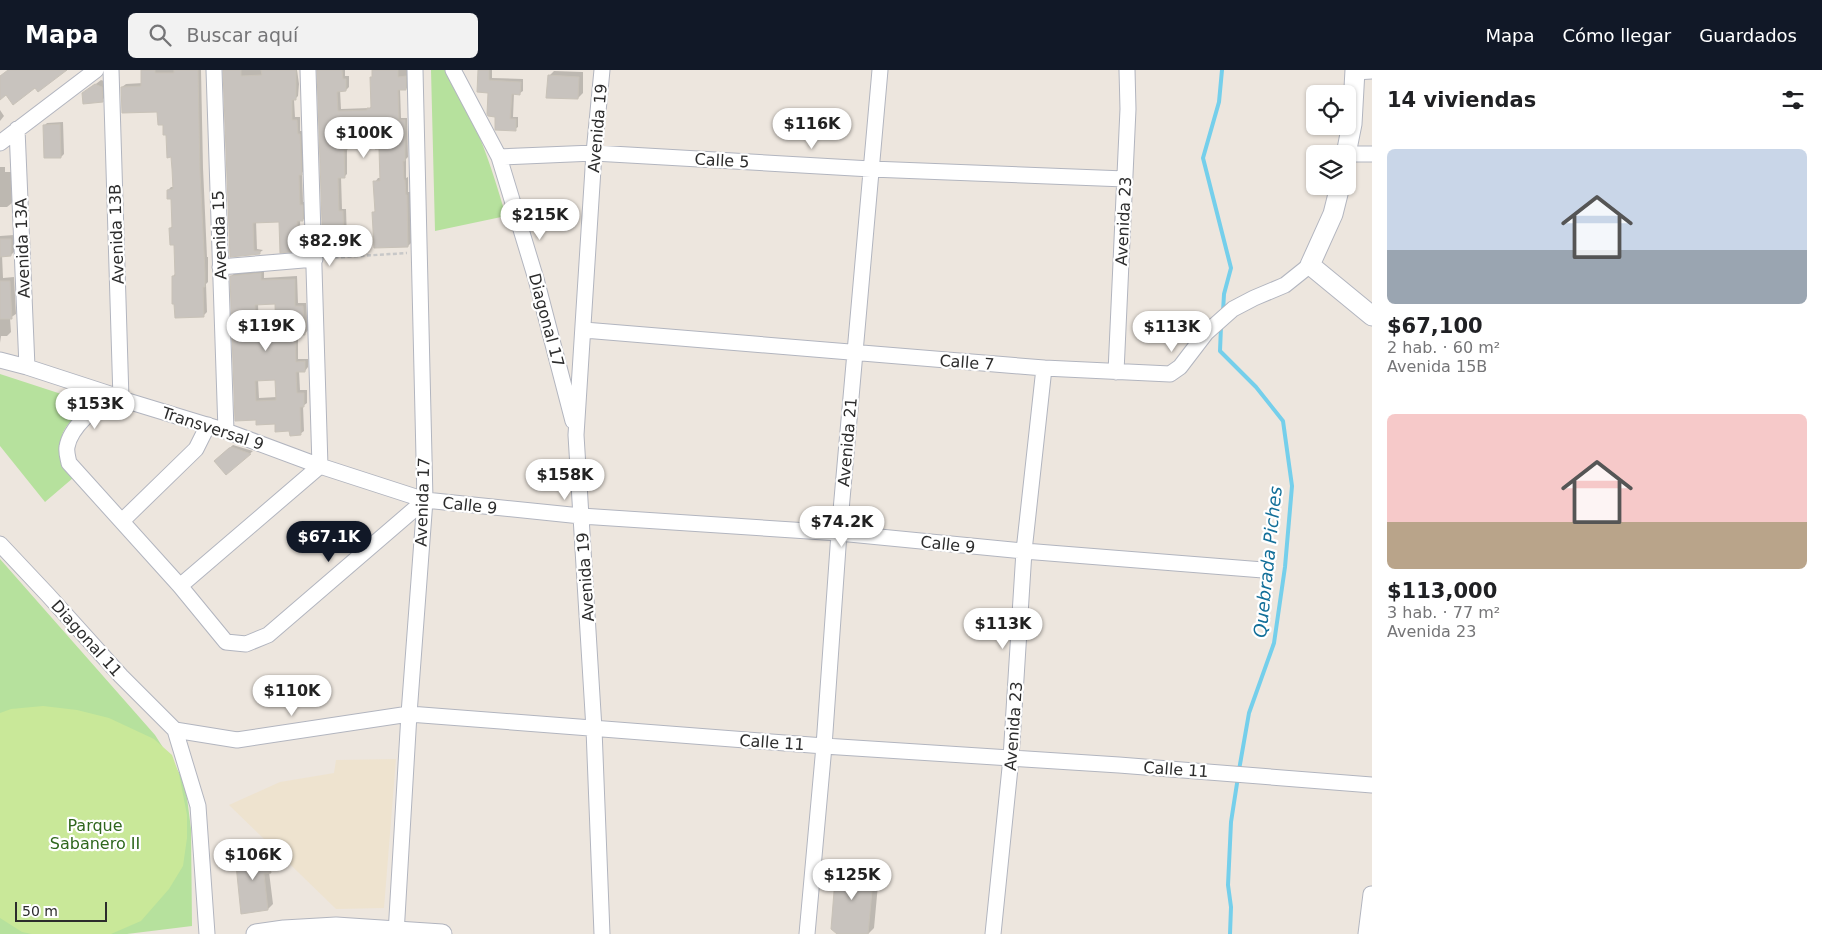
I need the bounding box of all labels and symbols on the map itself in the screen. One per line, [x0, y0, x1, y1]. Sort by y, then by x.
street label: Avenida 19 [584, 83, 611, 173]
pin: $116K [777, 108, 847, 150]
pin: $100K [329, 116, 399, 159]
street label: Calle 5 [694, 150, 750, 171]
street label: Avenida 23 [1112, 176, 1135, 266]
street label: Avenida 13B [105, 184, 128, 284]
street label: Avenida 15 [208, 190, 231, 280]
street label: Avenida 13A [11, 198, 34, 298]
pin: $215K [505, 198, 575, 241]
pin: $82.9K [289, 224, 371, 267]
street label: Diagonal 17 [525, 271, 568, 369]
pin: $119K [231, 310, 301, 352]
pin: $113K [1137, 310, 1207, 353]
street label: Calle 7 [939, 351, 995, 374]
pin: $153K [60, 388, 130, 430]
street label: Avenida 21 [834, 397, 861, 487]
street label: Transversal 9 [159, 403, 266, 454]
street label: Avenida 17 [411, 457, 434, 547]
pin: $158K [530, 458, 600, 501]
water label: Quebrada Piches [1249, 485, 1286, 639]
street label: Calle 9 [442, 493, 498, 518]
pin: $74.2K [801, 506, 883, 548]
pin: $67.1K [288, 520, 370, 563]
street label: Avenida 19 [573, 532, 598, 622]
street label: Calle 9 [920, 532, 976, 557]
street label: Diagonal 11 [47, 596, 126, 680]
pin: $113K [968, 608, 1038, 650]
pin: $110K [257, 674, 327, 717]
street label: Avenida 23 [1001, 681, 1026, 771]
street label: Calle 11 [739, 731, 805, 754]
street label: Calle 11 [1143, 758, 1209, 781]
park label: Parque Sabanero II [50, 816, 140, 853]
pin: $106K [218, 838, 288, 881]
pin: $125K [817, 858, 887, 901]
scale bar [15, 899, 108, 922]

